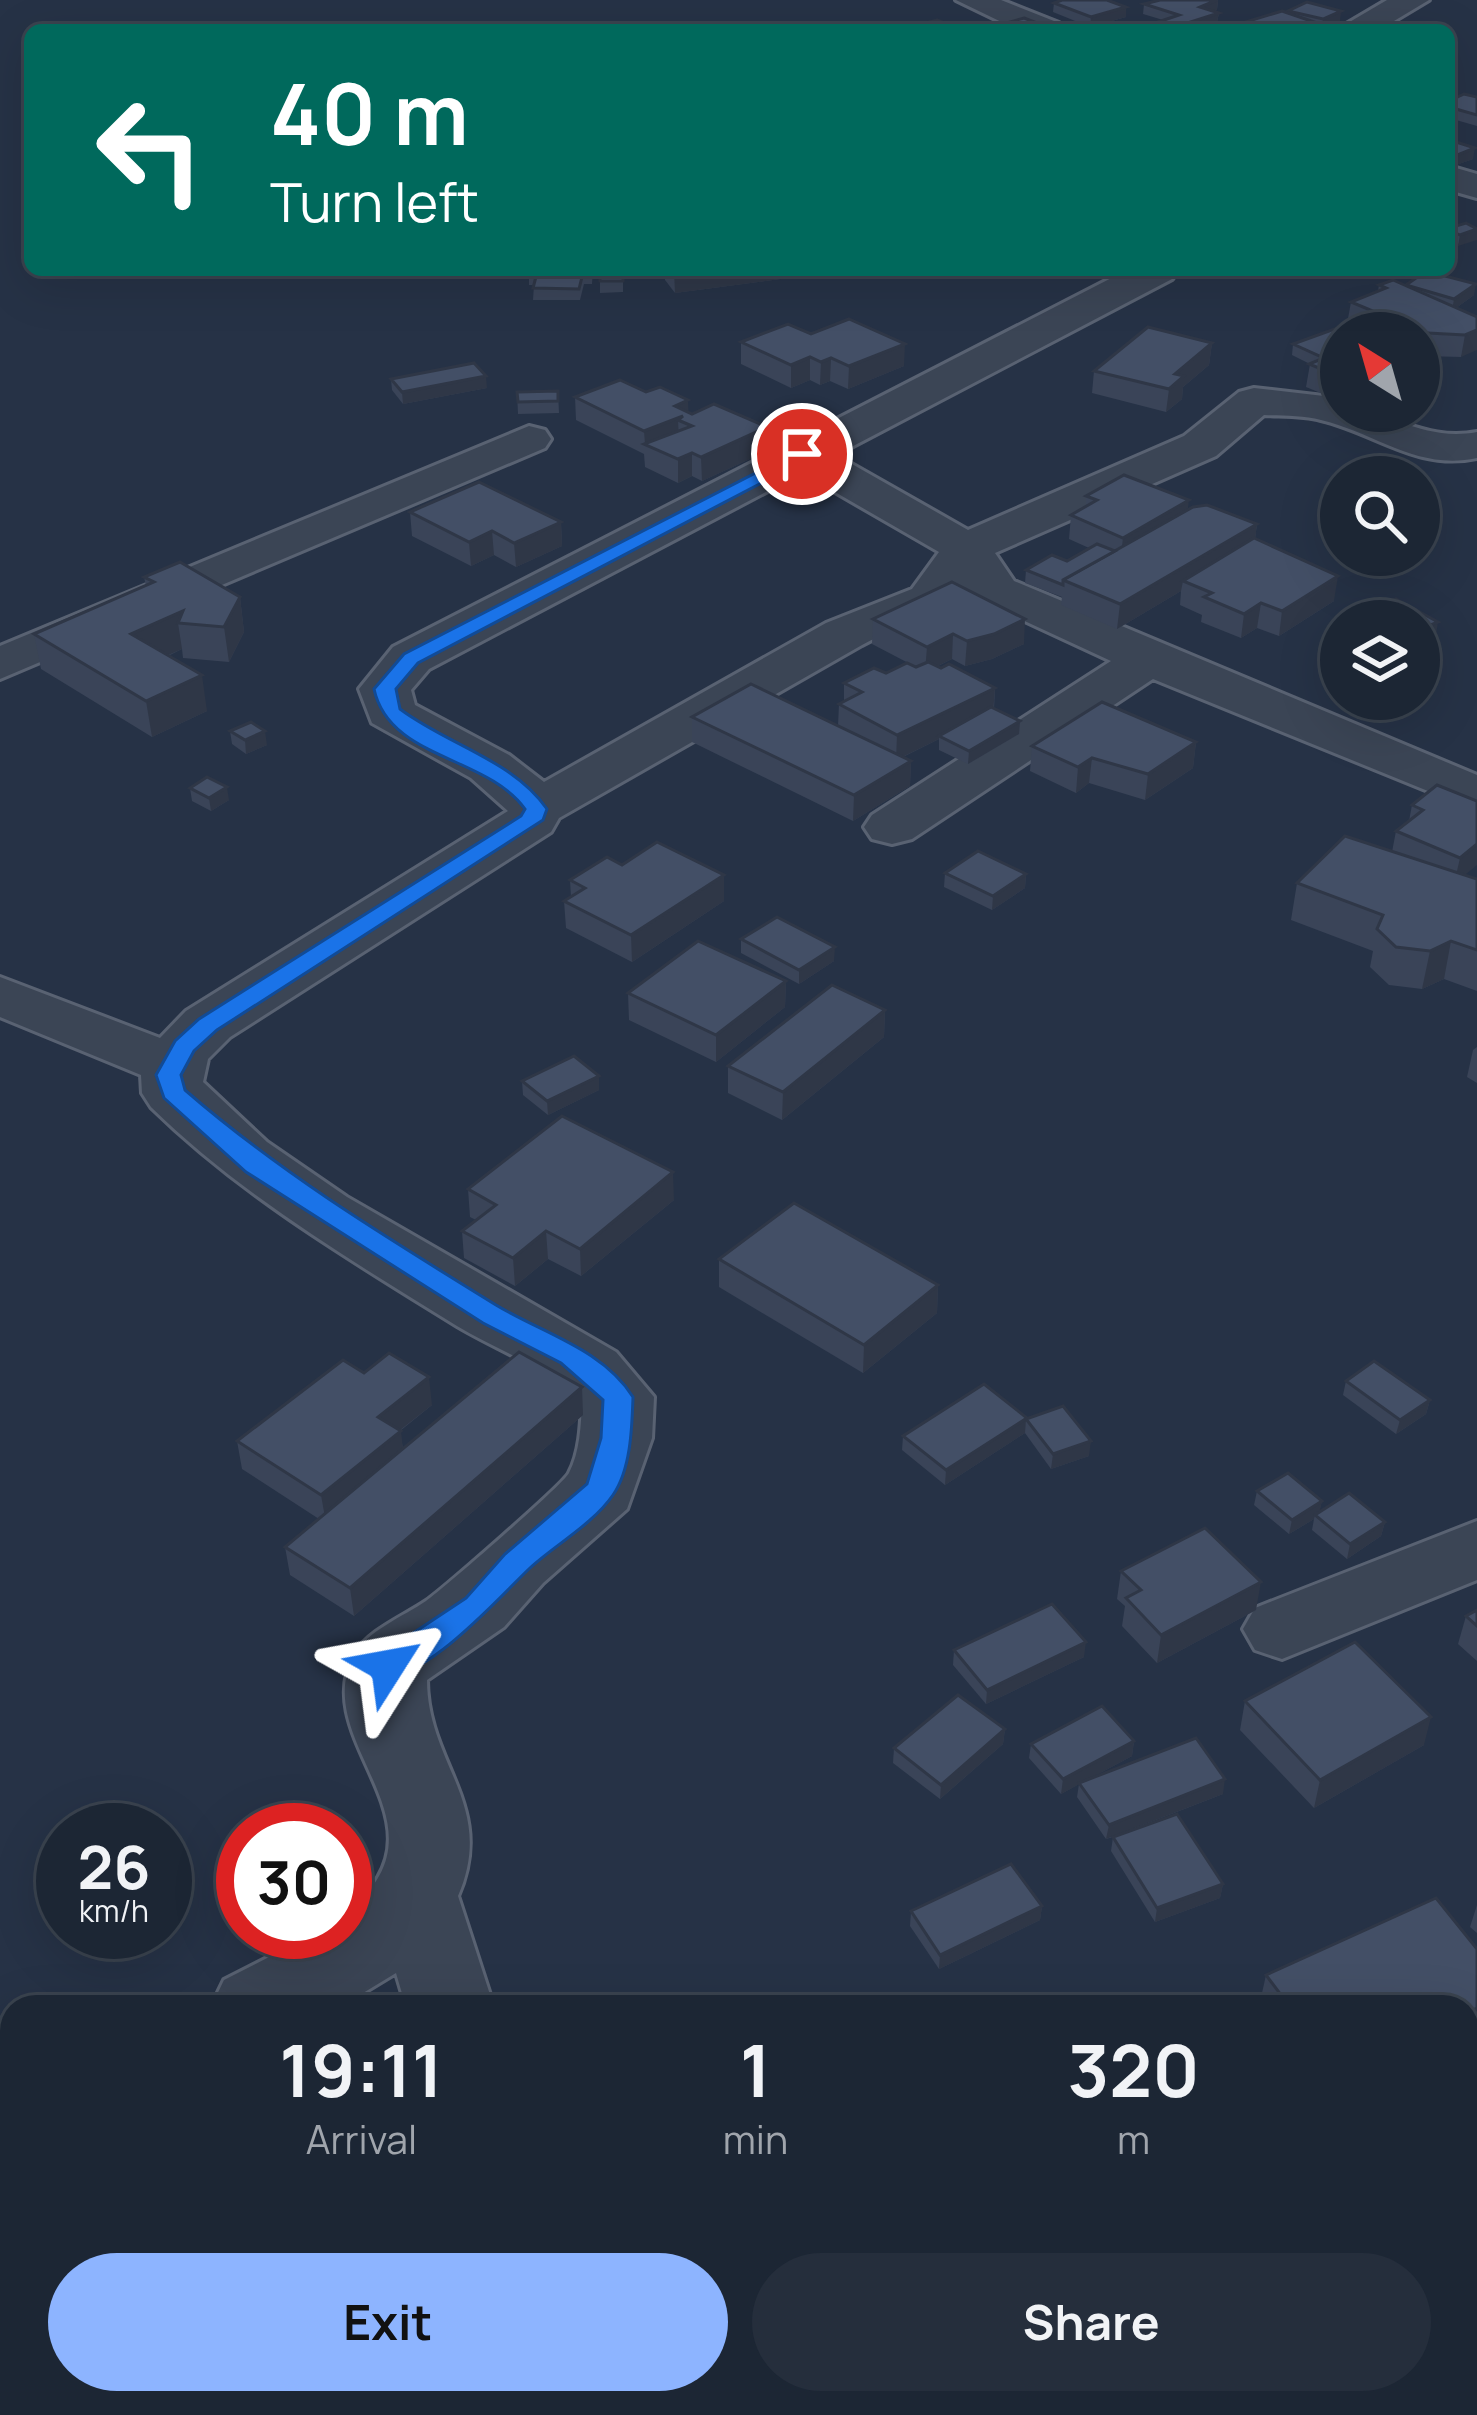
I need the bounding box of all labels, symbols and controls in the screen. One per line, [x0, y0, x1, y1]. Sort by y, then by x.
text: 40 m [270, 55, 469, 170]
icon: left [72, 72, 228, 228]
text: Turn left [270, 164, 479, 238]
north arrow [1320, 312, 1440, 432]
map controls [1320, 312, 1440, 720]
pin [751, 403, 853, 505]
icon: arrive [769, 421, 835, 487]
button: search [1320, 456, 1440, 576]
button: layers [1320, 600, 1440, 720]
position arrow [325, 1603, 451, 1729]
speed limit sign: 30 [216, 1803, 372, 1959]
text: 26 [77, 1825, 151, 1907]
text: km/h [79, 1890, 149, 1931]
text: 19:11 [279, 2020, 443, 2119]
text: 1 [740, 2020, 771, 2119]
text: 320 [1067, 2020, 1200, 2119]
text: Arrival [306, 2112, 417, 2166]
text: min [723, 2112, 788, 2166]
text: m [1117, 2112, 1150, 2166]
button: Exit [48, 2253, 728, 2391]
button: Share [752, 2253, 1431, 2391]

